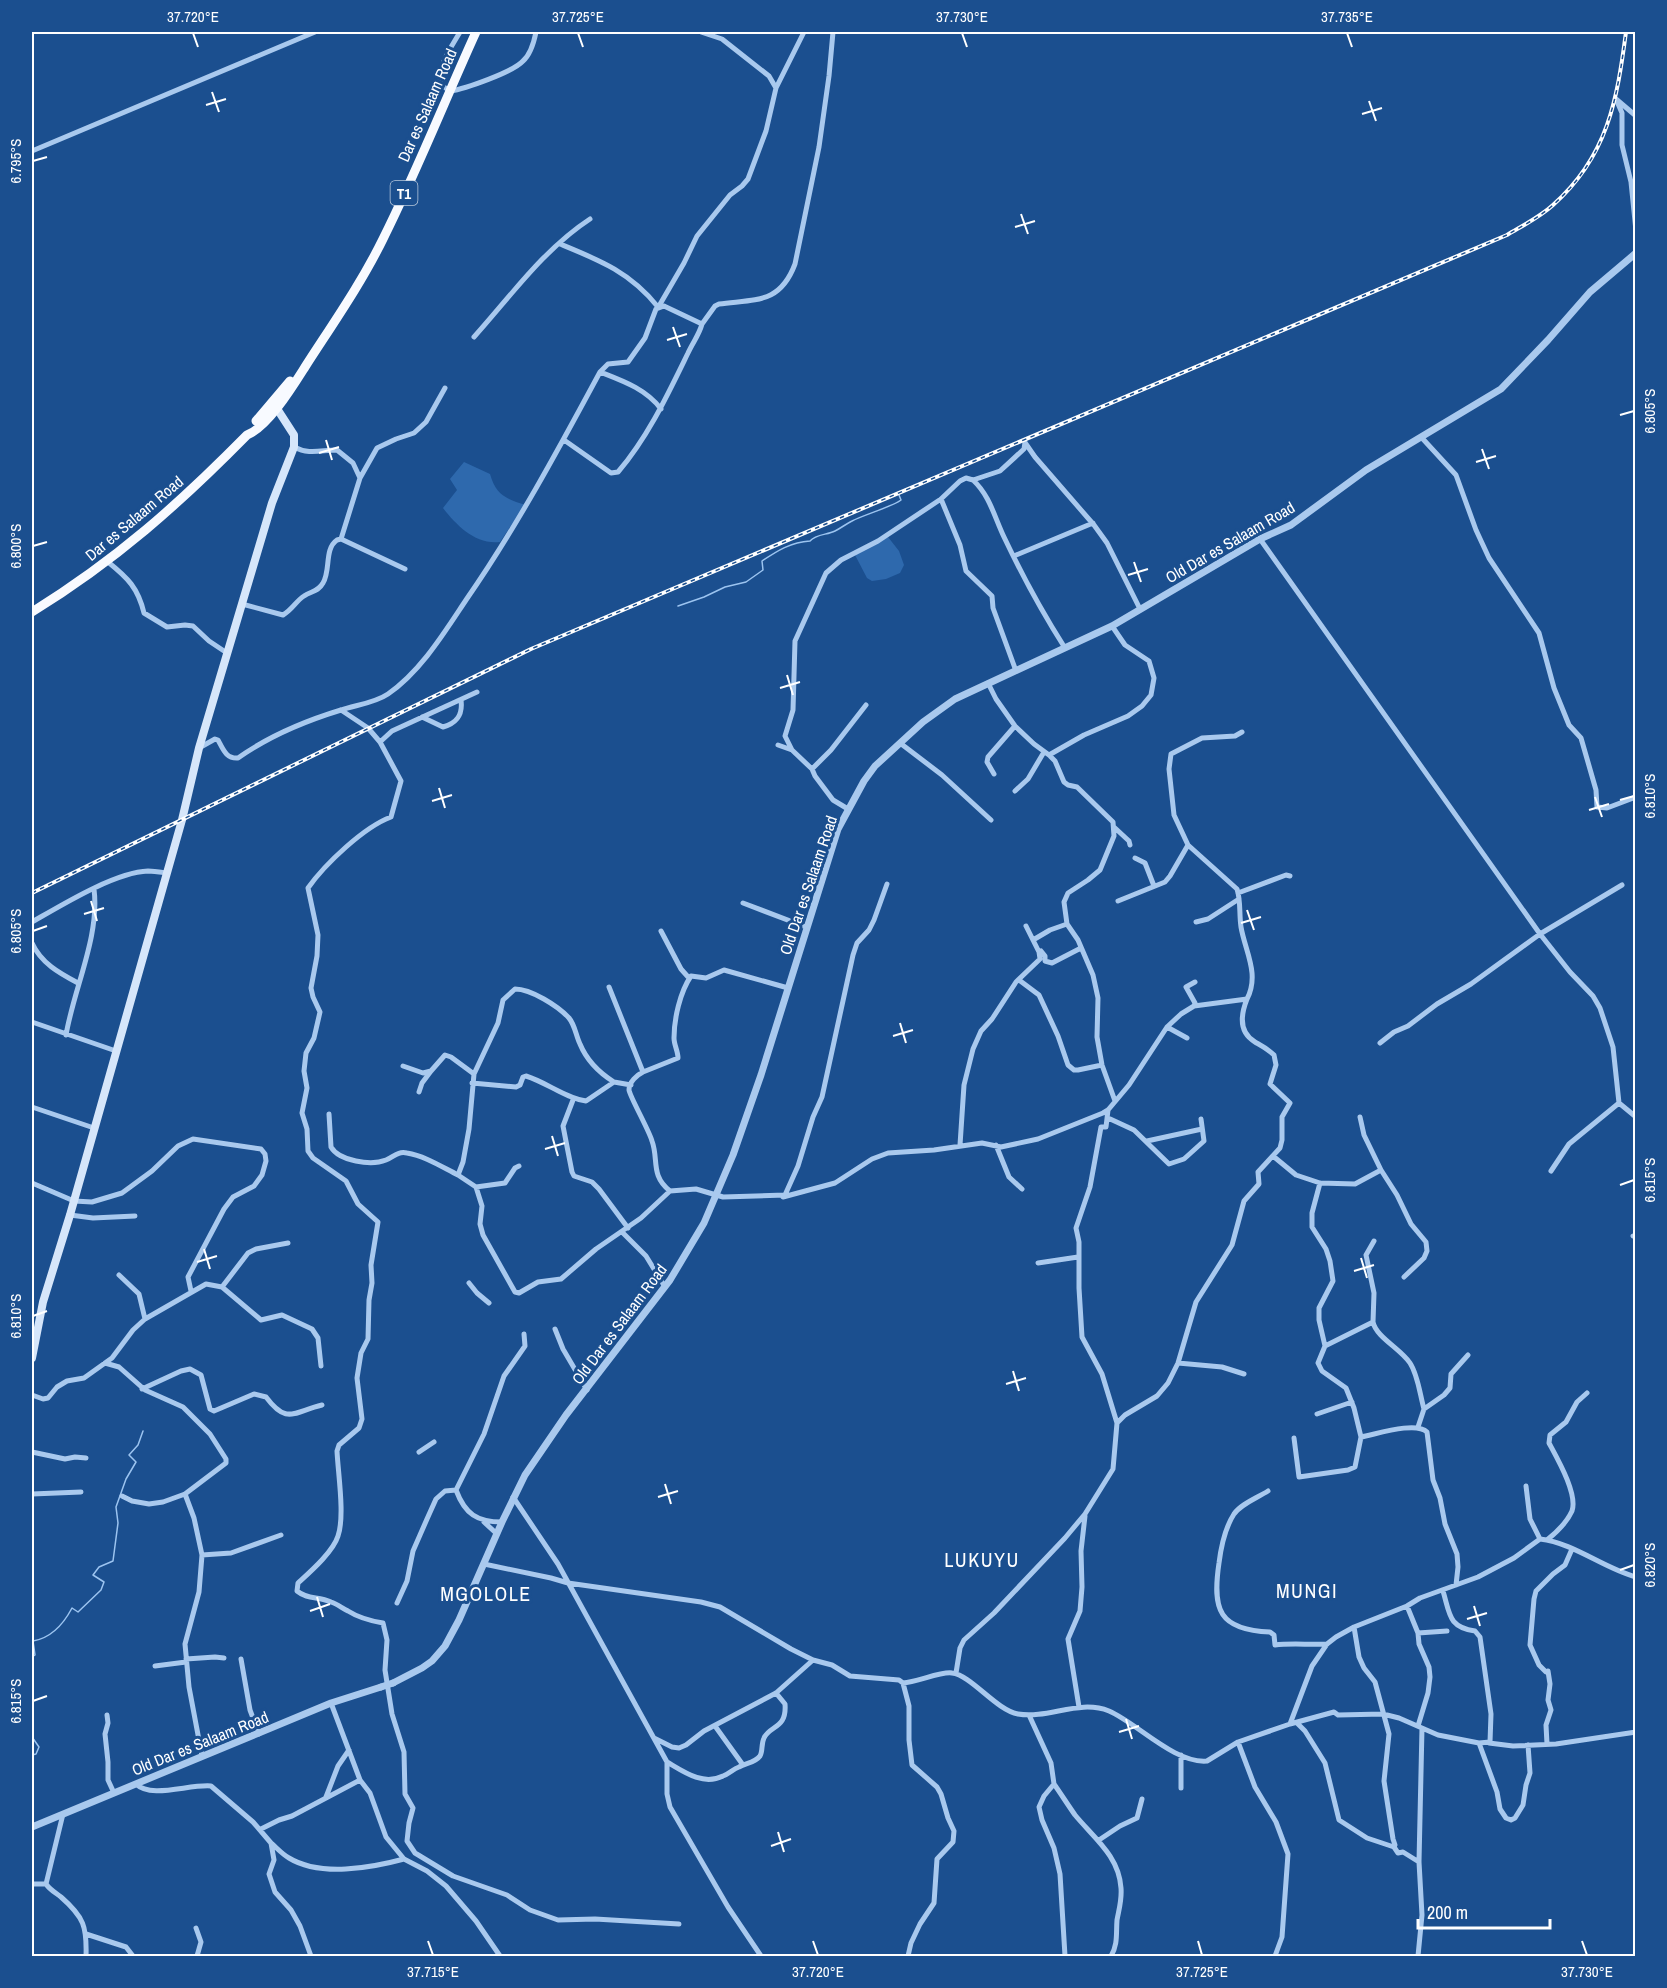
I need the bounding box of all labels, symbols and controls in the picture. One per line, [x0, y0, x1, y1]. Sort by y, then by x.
text: 37.720°E [167, 6, 219, 27]
text: 37.725°E [552, 6, 604, 27]
text: 37.730°E [936, 6, 988, 27]
text: 37.735°E [1321, 6, 1373, 27]
street label: Dar es Salaam Road [392, 45, 462, 165]
text: 6.795°S [5, 139, 26, 184]
road number: T1 [390, 181, 418, 205]
text: 6.805°S [1639, 389, 1660, 434]
street label: Dar es Salaam Road [80, 470, 188, 566]
street label: Old Dar es Salaam Road [1161, 496, 1299, 588]
text: 6.800°S [5, 524, 26, 569]
text: 6.810°S [1639, 774, 1660, 819]
street label: Old Dar es Salaam Road [774, 812, 842, 958]
text: 6.805°S [5, 909, 26, 954]
text: 6.815°S [1639, 1158, 1660, 1203]
street label: Old Dar es Salaam Road [566, 1259, 672, 1389]
text: 6.810°S [5, 1294, 26, 1339]
text: 6.820°S [1639, 1543, 1660, 1588]
district label: LUKUYU [944, 1546, 1020, 1573]
district label: MUNGI [1276, 1577, 1338, 1604]
district label: MGOLOLE [440, 1580, 532, 1607]
text: 6.815°S [5, 1679, 26, 1724]
street label: Old Dar es Salaam Road [128, 1705, 272, 1781]
scale bar [1418, 1892, 1550, 1930]
text: 200 m [1427, 1900, 1468, 1925]
text: 37.715°E [407, 1961, 459, 1982]
text: 37.720°E [792, 1961, 844, 1982]
text: 37.725°E [1176, 1961, 1228, 1982]
text: 37.730°E [1561, 1961, 1613, 1982]

